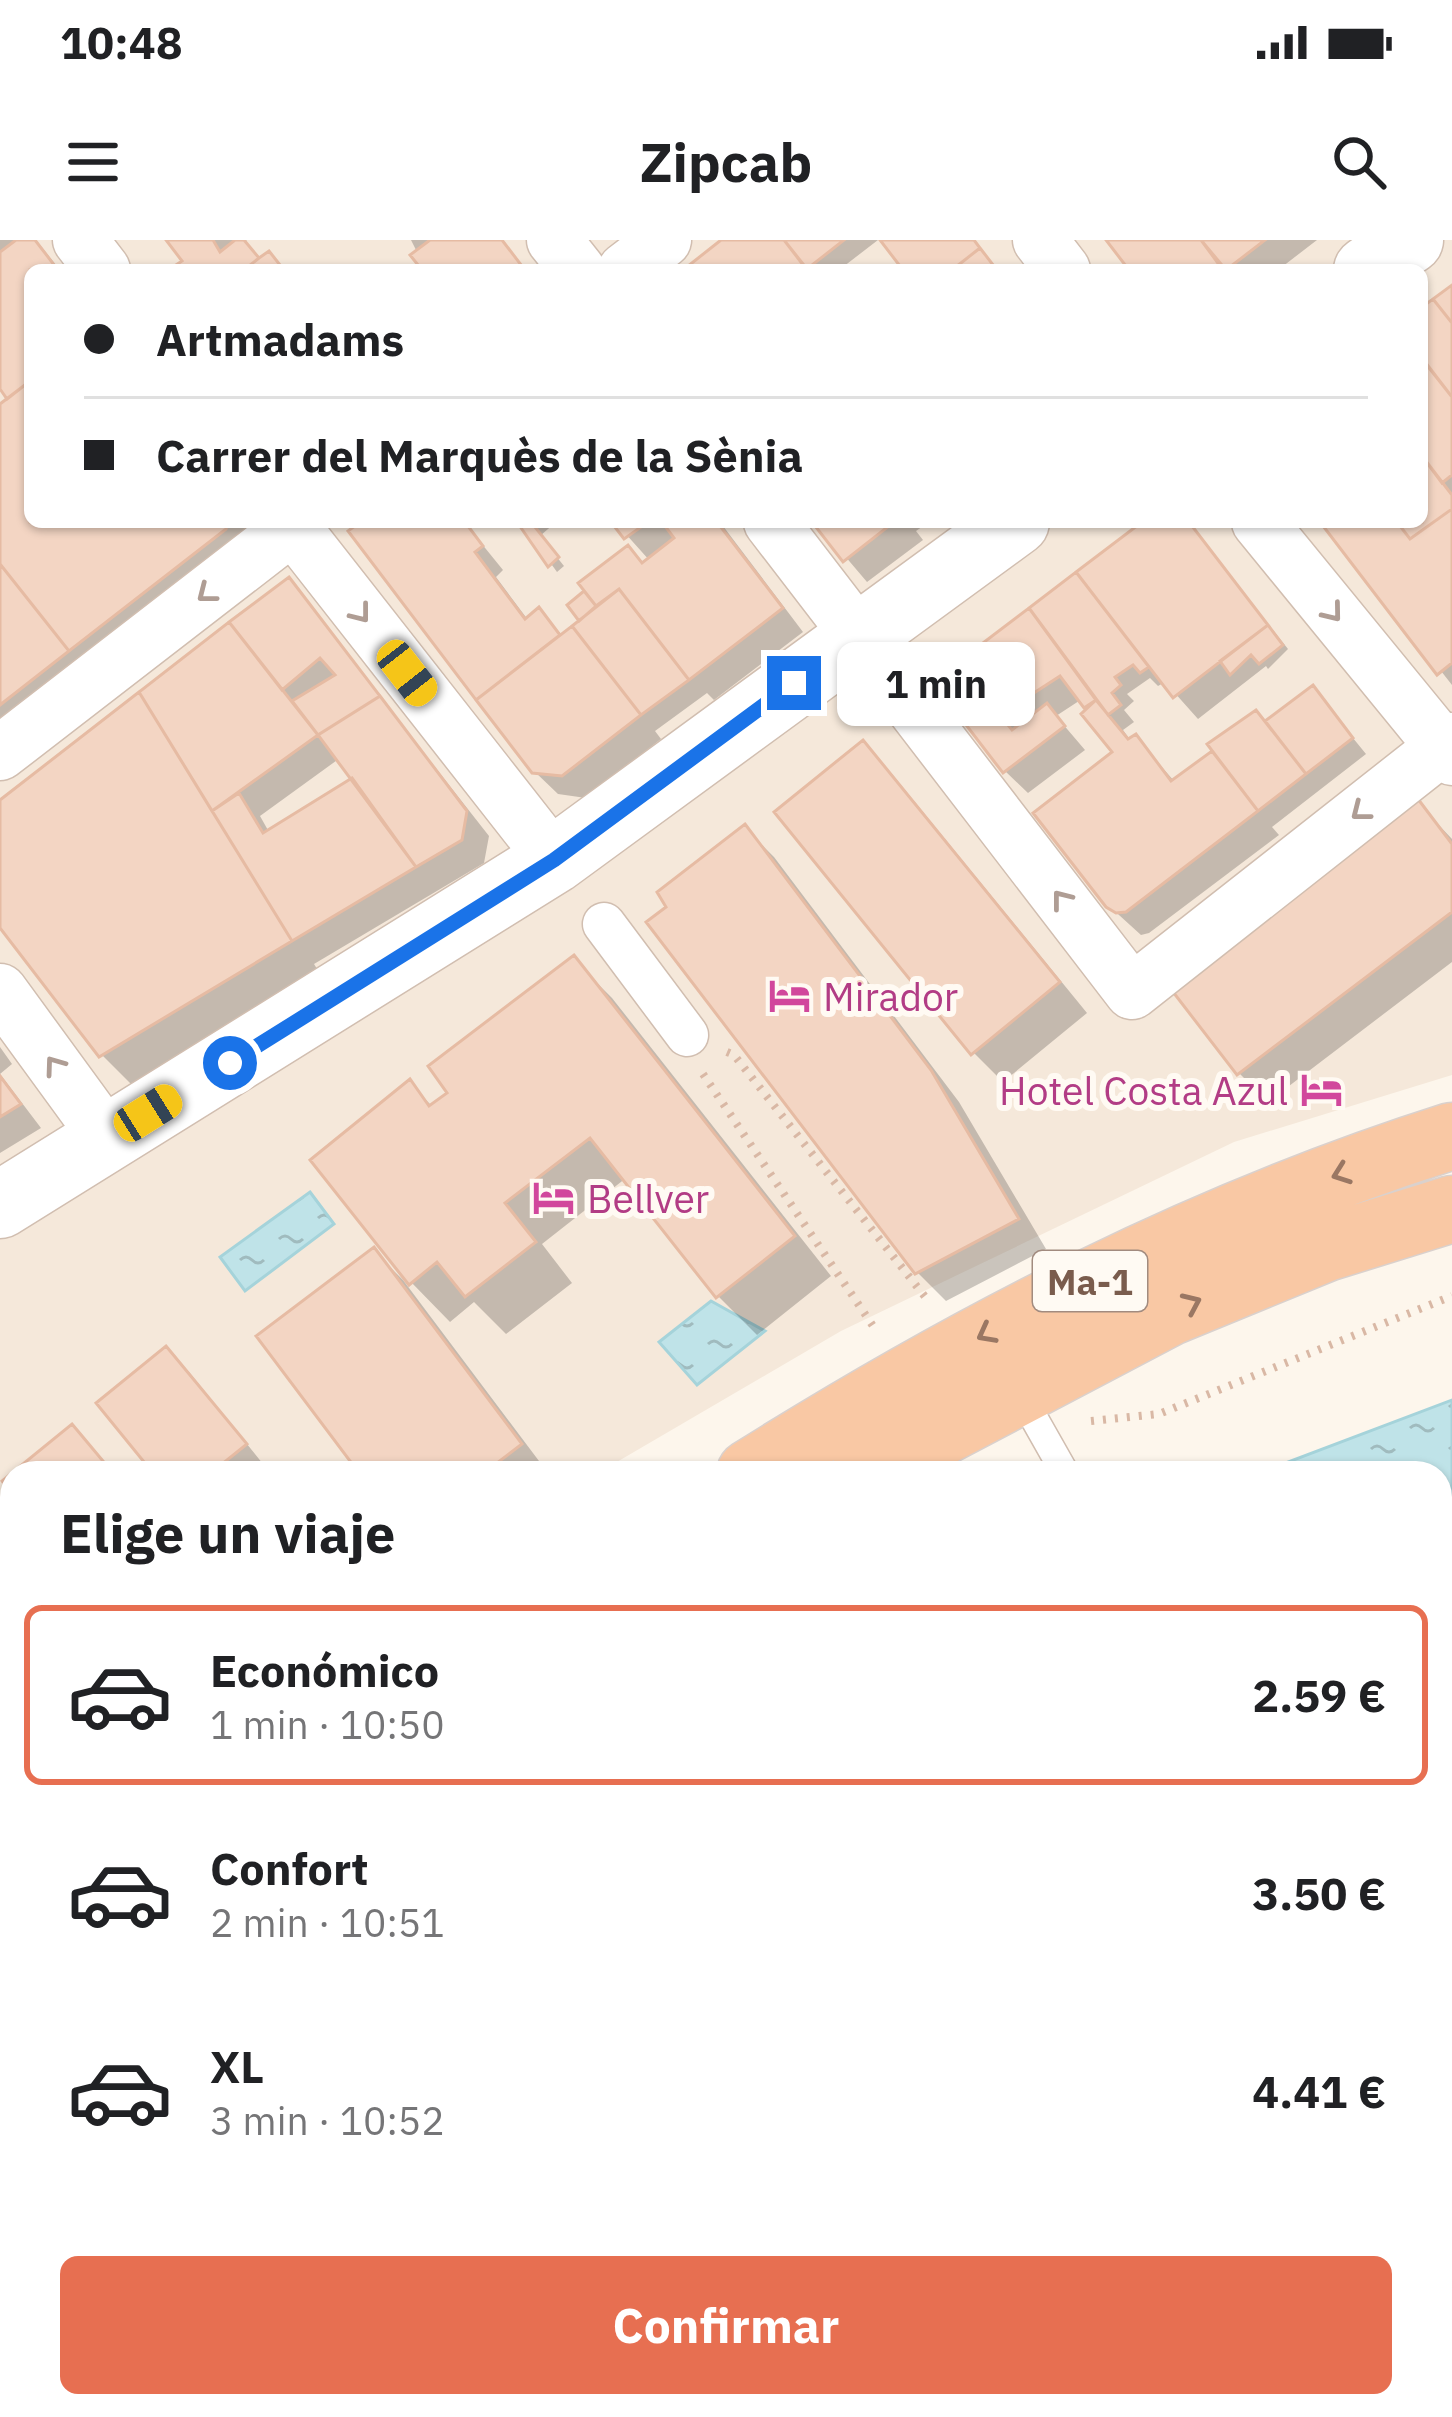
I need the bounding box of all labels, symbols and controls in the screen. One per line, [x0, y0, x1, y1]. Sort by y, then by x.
text: 10:48 [60, 13, 183, 71]
text: Zipcab [640, 127, 812, 197]
icon: menu [60, 129, 126, 195]
icon: search [1326, 129, 1392, 195]
text: Artmadams [156, 310, 404, 368]
text: Carrer del Marquès de la Sènia [156, 426, 803, 484]
one-way arrow [198, 579, 219, 601]
one-way arrow [1319, 599, 1340, 621]
one-way arrow [347, 601, 368, 623]
car [371, 634, 443, 712]
callout: 1 min [836, 641, 1034, 725]
route end [767, 656, 821, 710]
text: 1 min [885, 658, 987, 709]
one-way arrow [1352, 798, 1374, 819]
one-way arrow [1054, 891, 1075, 913]
place label: Mirador [823, 971, 958, 1022]
hotel icon: Mirador [766, 973, 812, 1019]
route start [203, 1036, 257, 1090]
one-way arrow [46, 1057, 68, 1078]
place label: Hotel Costa Azul [999, 1065, 1288, 1116]
hotel icon: Hotel Costa Azul [1299, 1067, 1345, 1113]
car [108, 1079, 188, 1147]
one-way arrow [1332, 1160, 1353, 1185]
place label: Bellver [587, 1173, 709, 1224]
hotel icon: Bellver [530, 1175, 576, 1221]
road number: Ma-1 [1033, 1251, 1147, 1311]
one-way arrow [1179, 1293, 1201, 1317]
one-way arrow [977, 1320, 999, 1343]
text: Elige un viaje [60, 1498, 395, 1568]
icon: car [66, 1641, 174, 1749]
text: Económico [210, 1641, 439, 1699]
text: 2.59 € [1252, 1666, 1386, 1724]
text: 1 min · 10:50 [210, 1699, 445, 1750]
icon: car [66, 1839, 174, 1947]
text: Confort [210, 1839, 369, 1897]
text: 3.50 € [1252, 1864, 1386, 1922]
text: 2 min · 10:51 [210, 1897, 445, 1948]
icon: car [66, 2037, 174, 2145]
text: XL [210, 2037, 264, 2095]
text: 4.41 € [1252, 2062, 1386, 2120]
text: 3 min · 10:52 [210, 2095, 445, 2146]
button: Confirmar [60, 2256, 1392, 2394]

